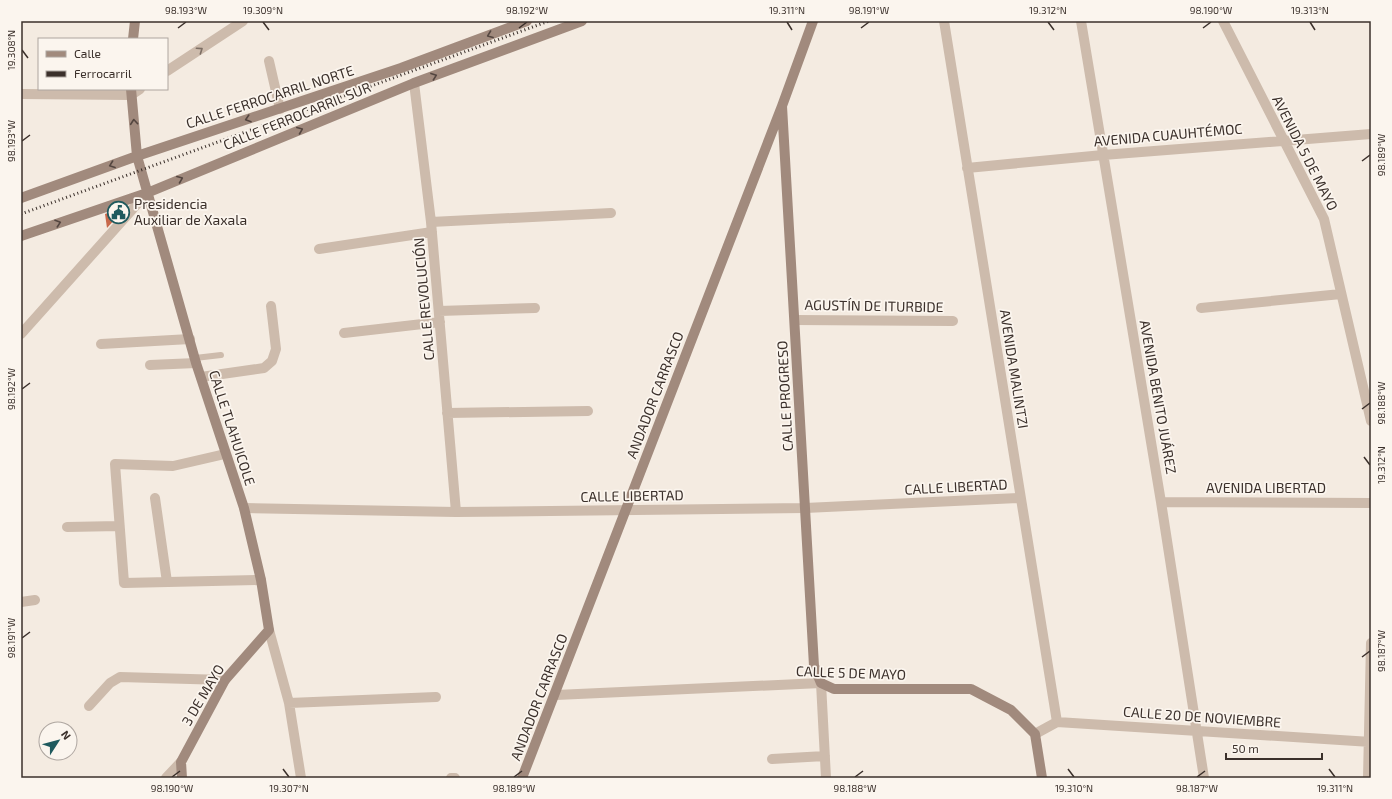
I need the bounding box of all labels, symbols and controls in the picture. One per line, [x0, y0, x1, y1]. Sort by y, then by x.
text: 98.193°W [165, 4, 208, 16]
text: 19.309°N [243, 4, 283, 16]
text: 98.192°W [506, 4, 549, 16]
text: 19.311°N [769, 4, 805, 16]
text: 98.191°W [849, 4, 890, 16]
text: 19.312°N [1029, 4, 1067, 16]
text: 98.190°W [1190, 4, 1233, 16]
text: 19.313°N [1291, 4, 1329, 16]
text: 19.308°N [5, 30, 17, 70]
one-way arrow [487, 30, 494, 38]
legend [38, 38, 168, 90]
text: Calle [74, 46, 101, 60]
one-way arrow [195, 47, 202, 54]
street label: CALLE FERROCARRIL NORTE [184, 61, 356, 132]
text: Ferrocarril [74, 66, 132, 80]
one-way arrow [430, 72, 437, 81]
street label: CALLE FERROCARRIL SUR [221, 78, 373, 153]
street label: AVENIDA 5 DE MAYO [1269, 92, 1342, 213]
one-way arrow [245, 114, 252, 123]
text: 98.193°W [5, 119, 17, 162]
one-way arrow [129, 119, 138, 126]
street label: AVENIDA CUAUHTÉMOC [1093, 120, 1243, 149]
one-way arrow [297, 126, 304, 134]
text: 98.189°W [1375, 133, 1387, 176]
one-way arrow [109, 160, 116, 169]
one-way arrow [176, 176, 184, 184]
place label: Presidencia Auxiliar de Xaxala [134, 195, 247, 228]
public building icon: Presidencia Auxiliar de Xaxala [106, 199, 132, 225]
one-way arrow [54, 219, 61, 228]
street label: CALLE REVOLUCIÓN [410, 237, 437, 361]
street label: AGUSTÍN DE ITURBIDE [804, 296, 944, 315]
street label: AVENIDA MALINTZI [997, 308, 1032, 430]
street label: AVENIDA BENITO JUÁREZ [1137, 319, 1180, 475]
street label: ANDADOR CARRASCO [622, 329, 687, 461]
street label: CALLE PROGRESO [773, 340, 796, 452]
text: 98.192°W [5, 367, 17, 410]
street label: CALLE TLAHUICOLE [206, 368, 259, 488]
text: 98.188°W [1375, 381, 1387, 424]
text: 19.312°N [1375, 446, 1387, 484]
street label: CALLE LIBERTAD [904, 475, 1008, 498]
street label: AVENIDA LIBERTAD [1206, 479, 1326, 496]
street label: CALLE LIBERTAD [580, 486, 684, 505]
text: 98.191°W [5, 617, 17, 658]
text: 98.187°W [1375, 630, 1387, 672]
street label: ANDADOR CARRASCO [506, 631, 571, 763]
street label: 3 DE MAYO [178, 661, 228, 728]
street label: CALLE 5 DE MAYO [796, 662, 906, 683]
street label: CALLE 20 DE NOVIEMBRE [1122, 702, 1282, 731]
north arrow [38, 721, 78, 761]
text: N [59, 728, 74, 742]
scale bar [1226, 735, 1322, 761]
text: 50 m [1232, 741, 1259, 755]
text: 98.190°W [151, 782, 194, 794]
text: 19.307°N [269, 782, 309, 794]
text: 98.189°W [493, 782, 536, 794]
text: 98.188°W [834, 782, 877, 794]
text: 19.310°N [1055, 782, 1093, 794]
text: 98.187°W [1176, 782, 1218, 794]
text: 19.311°N [1317, 782, 1353, 794]

